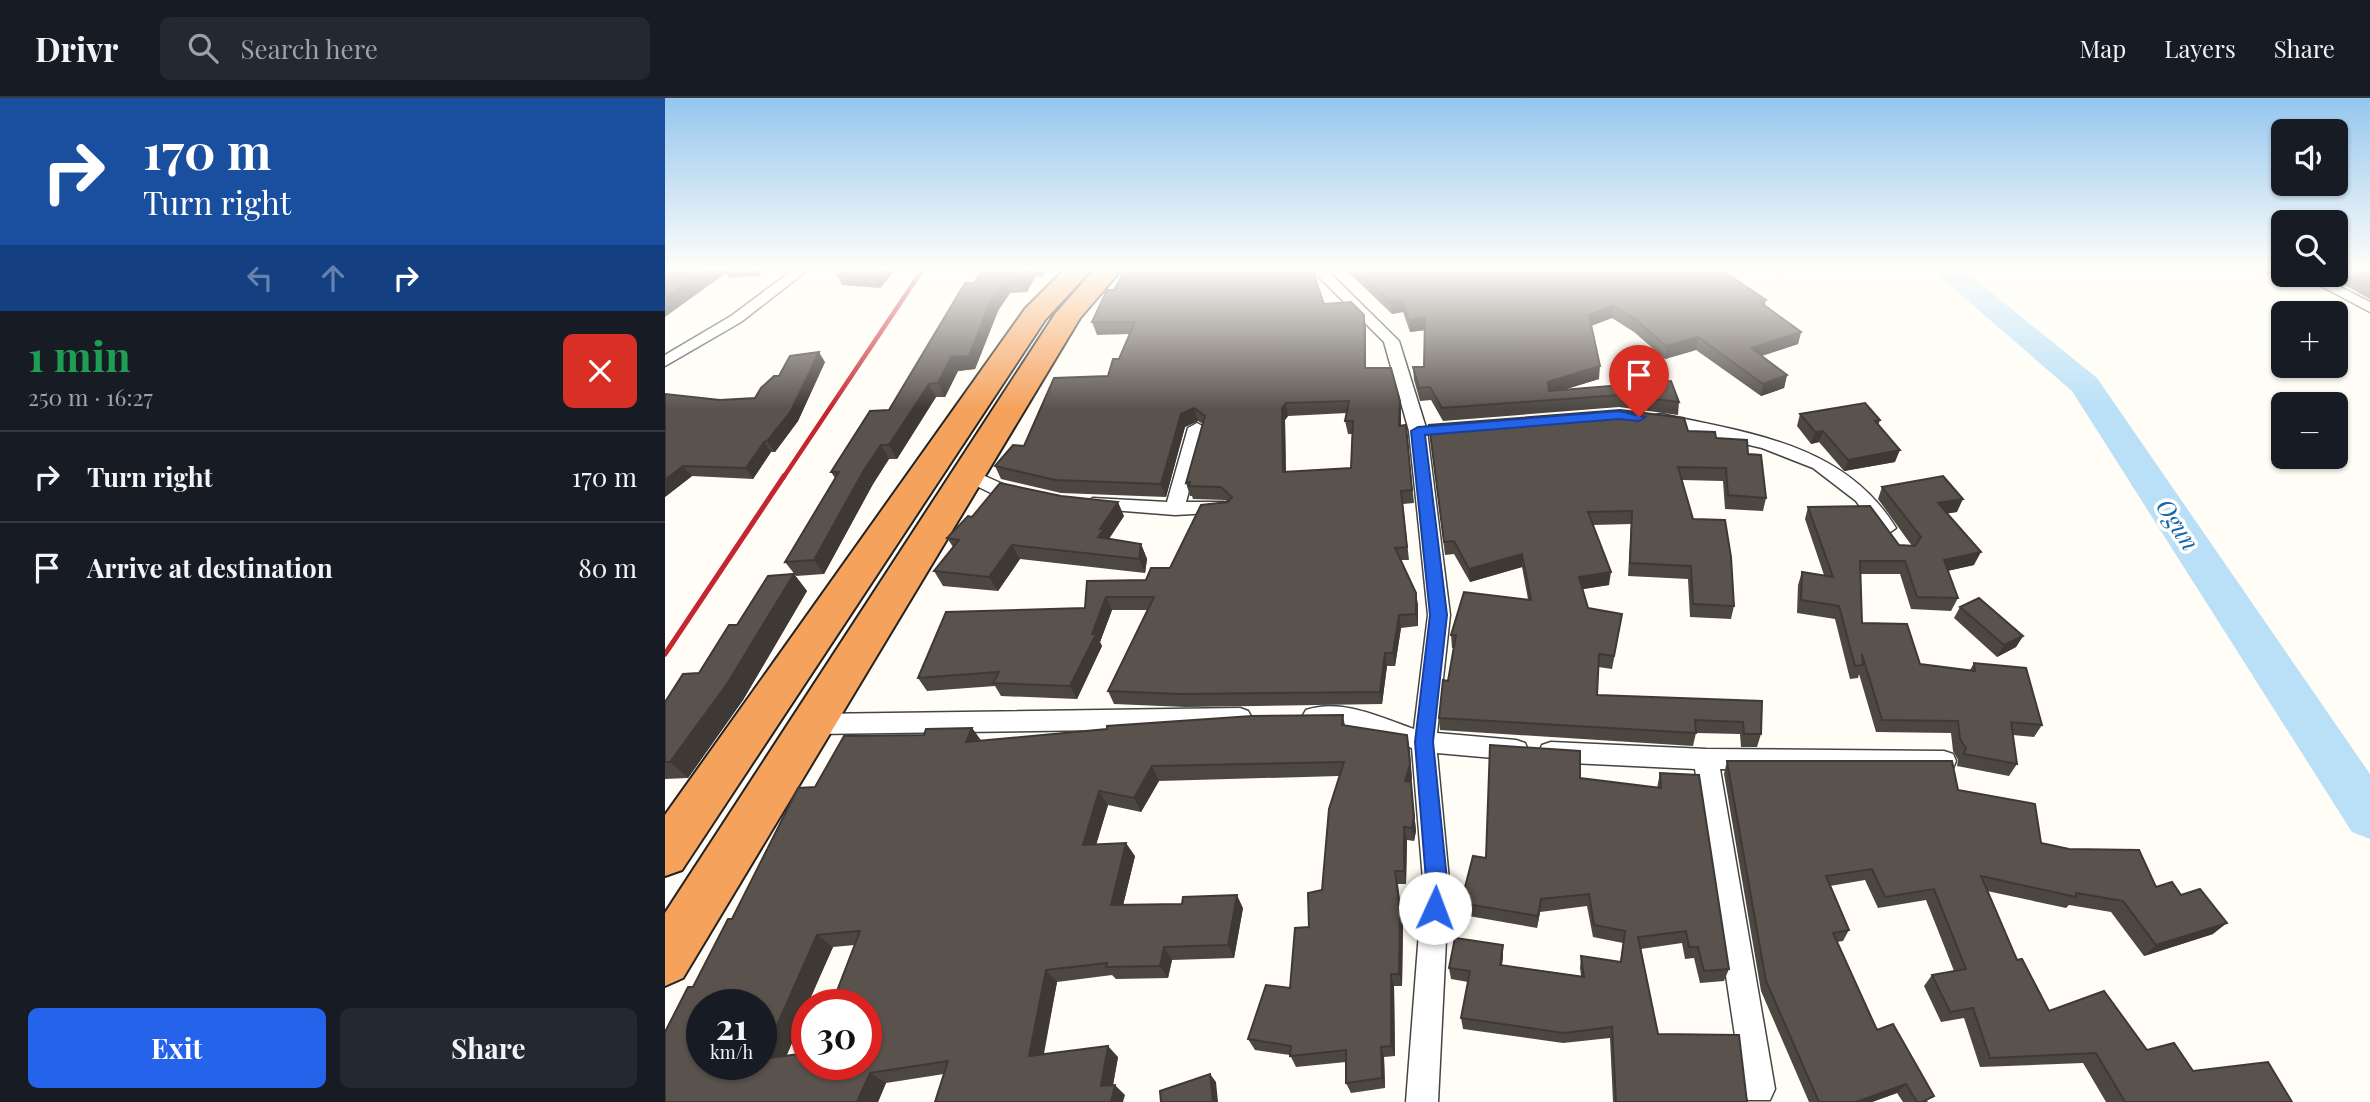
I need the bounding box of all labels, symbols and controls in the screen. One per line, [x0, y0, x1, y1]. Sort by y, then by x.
search box [160, 17, 650, 80]
text: Drivr [35, 26, 118, 70]
icon: search [184, 29, 222, 67]
text: Search here [240, 31, 378, 66]
text: Map [2080, 32, 2126, 64]
text: Layers [2164, 32, 2236, 64]
text: Share [2274, 32, 2335, 64]
text: 170 m [143, 117, 271, 182]
map controls [2271, 119, 2348, 469]
button: sound [2271, 119, 2348, 196]
icon: right [28, 126, 119, 217]
text: Turn right [143, 180, 291, 223]
button: search [2271, 210, 2348, 287]
icon: left [241, 259, 279, 297]
icon: ahead [314, 259, 352, 297]
icon: right [387, 259, 425, 297]
button: + [2271, 301, 2348, 378]
text: 1 min [28, 327, 131, 383]
button: close [563, 334, 637, 408]
pin [1609, 345, 1669, 417]
icon: arrive [1620, 356, 1658, 394]
text: 250 m · 16:27 [28, 381, 153, 412]
button: − [2271, 392, 2348, 469]
icon: right [28, 458, 66, 496]
text: Turn right [87, 459, 213, 494]
text: 170 m [572, 459, 637, 494]
water label: Ogun [2150, 492, 2207, 556]
icon: arrive [28, 549, 66, 587]
text: Arrive at destination [87, 550, 333, 585]
text: 80 m [578, 550, 637, 585]
position arrow [1398, 871, 1472, 945]
speed limit sign: 30 [791, 989, 882, 1080]
text: 21 [716, 1002, 747, 1049]
button: Exit [28, 1008, 326, 1088]
button: Share [340, 1008, 637, 1088]
text: km/h [710, 1040, 753, 1064]

